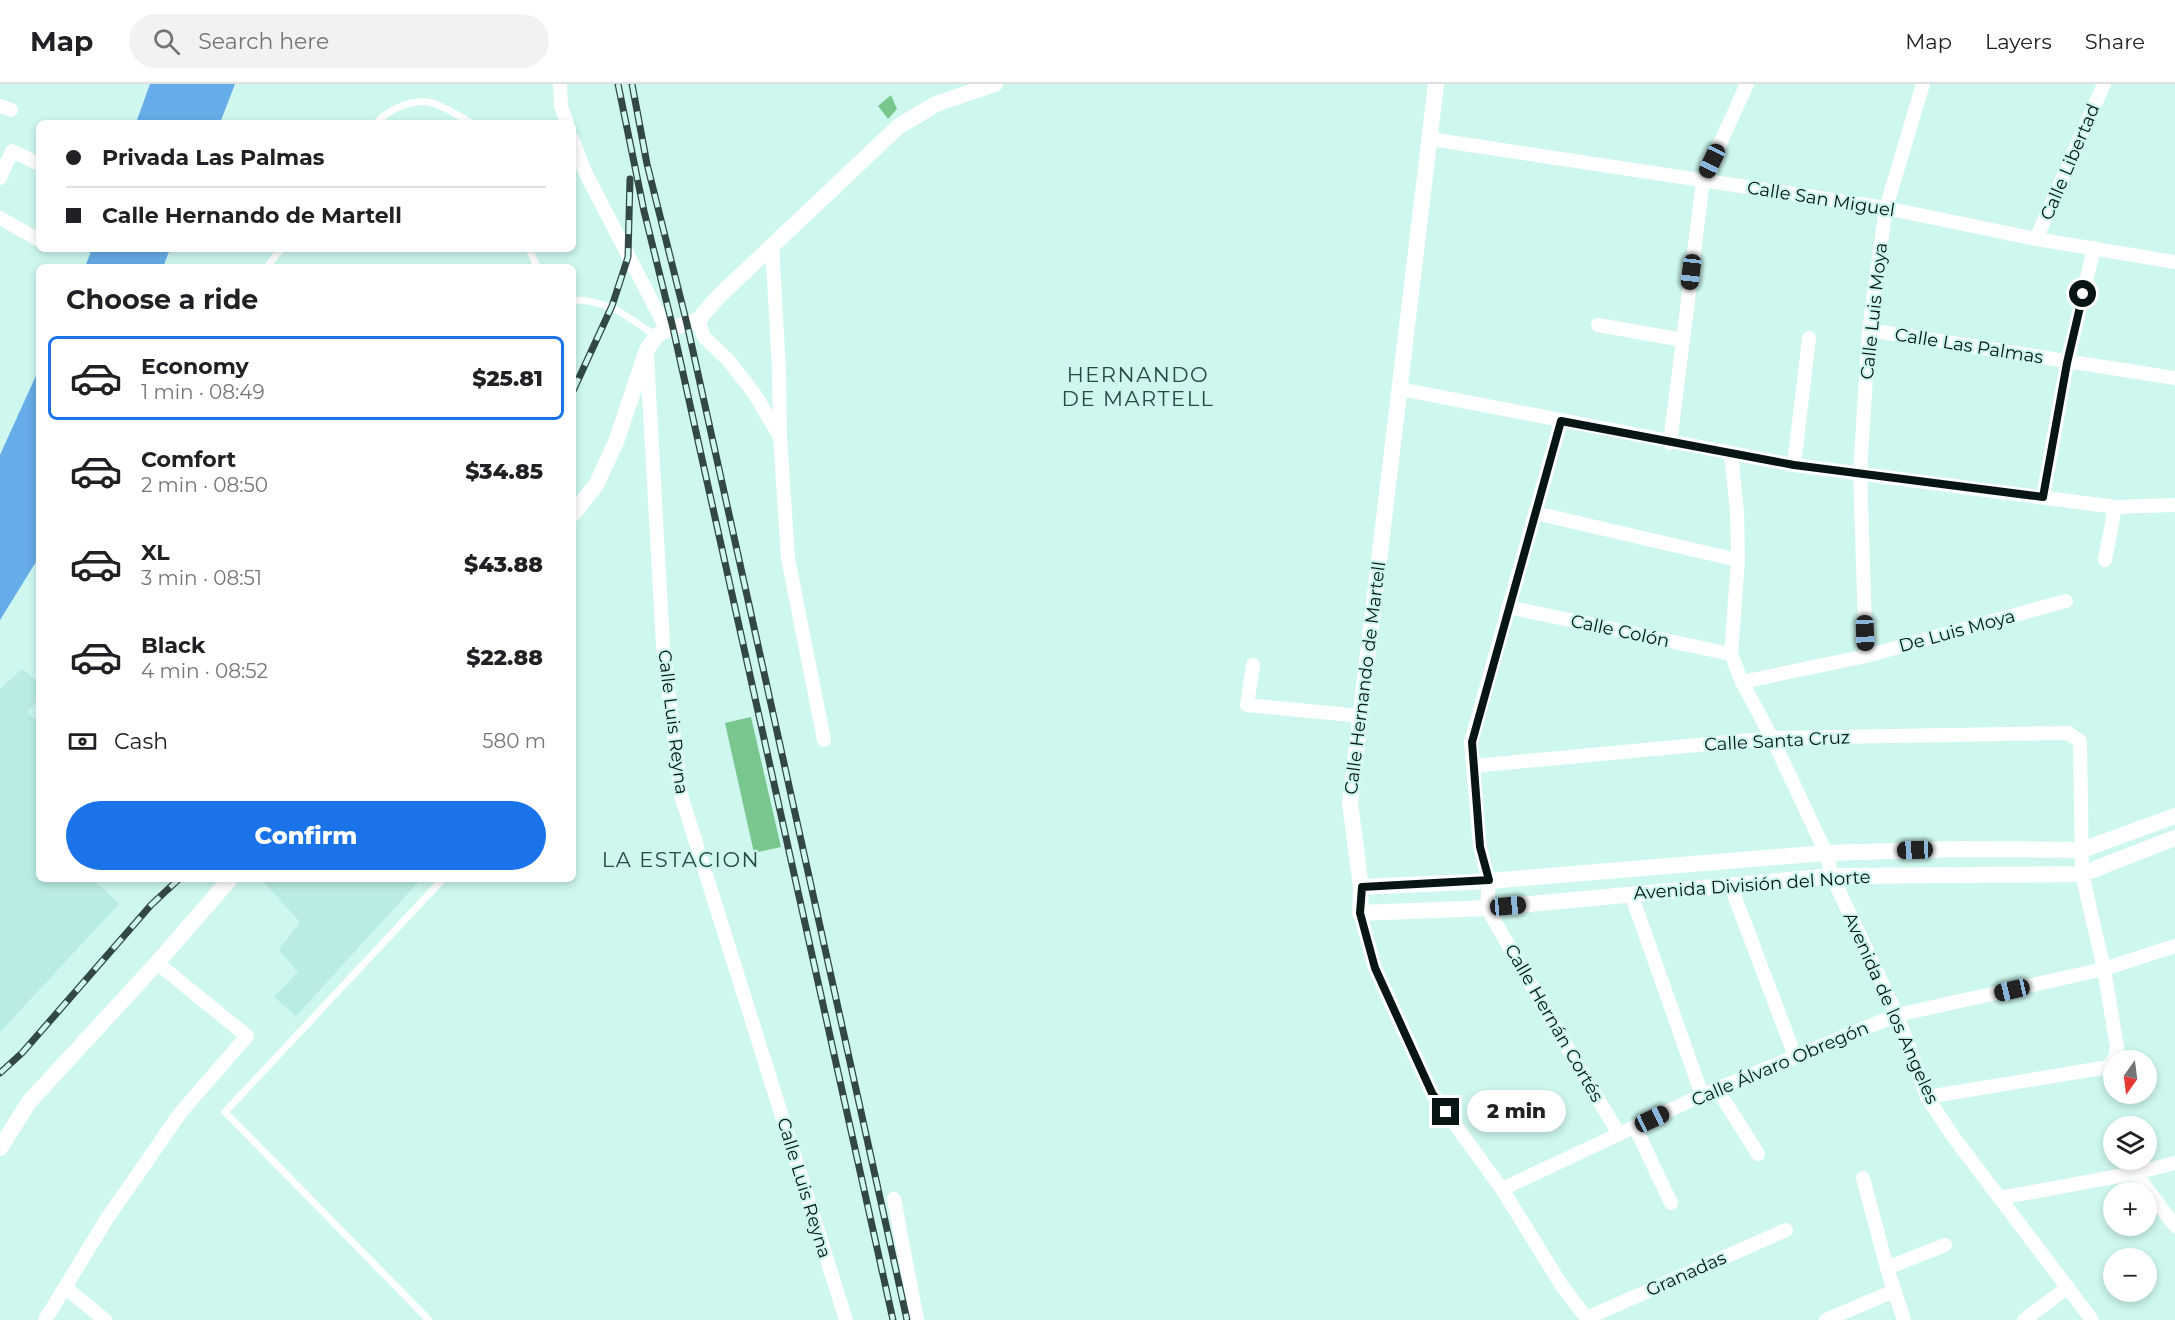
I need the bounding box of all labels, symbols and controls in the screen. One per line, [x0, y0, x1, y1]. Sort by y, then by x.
search box [129, 14, 549, 68]
text: Map [30, 24, 93, 58]
icon: search [150, 25, 183, 58]
text: Search here [198, 28, 329, 55]
text: Map [1905, 29, 1952, 54]
text: Layers [1985, 29, 2052, 54]
text: Share [2085, 29, 2145, 54]
street label: Calle Libertad [2036, 100, 2104, 224]
car [1696, 141, 1728, 181]
text: Privada Las Palmas [102, 144, 324, 171]
street label: Calle San Miguel [1746, 176, 1896, 222]
text: Calle Hernando de Martell [102, 202, 402, 229]
street label: Calle Luis Moya [1856, 241, 1892, 381]
car [1680, 253, 1702, 291]
route start [2069, 280, 2096, 307]
text: Choose a ride [66, 283, 258, 316]
street label: Calle Las Palmas [1893, 323, 2045, 369]
icon: car [69, 351, 123, 405]
text: Economy [141, 353, 249, 380]
district label: HERNANDO DE MARTELL [1062, 362, 1214, 411]
text: $25.81 [472, 365, 543, 392]
text: 1 min · 08:49 [141, 380, 265, 404]
icon: car [69, 444, 123, 498]
text: Comfort [141, 446, 236, 473]
text: $34.85 [465, 458, 543, 485]
text: 2 min · 08:50 [141, 473, 268, 497]
icon: car [69, 537, 123, 591]
text: XL [141, 539, 170, 566]
text: $43.88 [464, 551, 543, 578]
street label: Calle Hernando de Martell [1340, 560, 1390, 796]
text: 3 min · 08:51 [141, 566, 262, 590]
street label: De Luis Moya [1896, 605, 2018, 657]
street label: Calle Colón [1569, 610, 1671, 652]
car [1855, 615, 1875, 651]
icon: car [69, 630, 123, 684]
text: Black [141, 632, 205, 659]
text: $22.88 [466, 644, 543, 671]
street label: Calle Luis Reyna [653, 648, 693, 796]
text: 4 min · 08:52 [141, 659, 268, 683]
icon: cash [66, 725, 99, 758]
street label: Calle Santa Cruz [1704, 726, 1850, 756]
text: Cash [114, 728, 168, 755]
text: 580 m [482, 729, 546, 753]
button: Confirm [66, 801, 546, 870]
car [1897, 840, 1933, 860]
district label: LA ESTACION [602, 847, 760, 872]
street label: Avenida División del Norte [1633, 866, 1871, 904]
car [1489, 895, 1527, 917]
street label: Avenida de los Angeles [1839, 909, 1943, 1107]
street label: Calle Hernán Cortés [1500, 940, 1608, 1106]
car [1992, 977, 2032, 1003]
street label: Calle Álvaro Obregón [1688, 1017, 1872, 1111]
north arrow [2103, 1050, 2157, 1104]
map controls [2103, 1050, 2157, 1302]
callout: 2 min [1467, 1091, 1566, 1133]
route end [1432, 1098, 1459, 1125]
text: 2 min [1487, 1099, 1546, 1123]
car [1632, 1103, 1672, 1135]
street label: Calle Luis Reyna [772, 1115, 836, 1261]
button: layers [2103, 1116, 2157, 1170]
button: + [2103, 1182, 2157, 1236]
street label: Granadas [1643, 1246, 1730, 1301]
button: − [2103, 1248, 2157, 1302]

